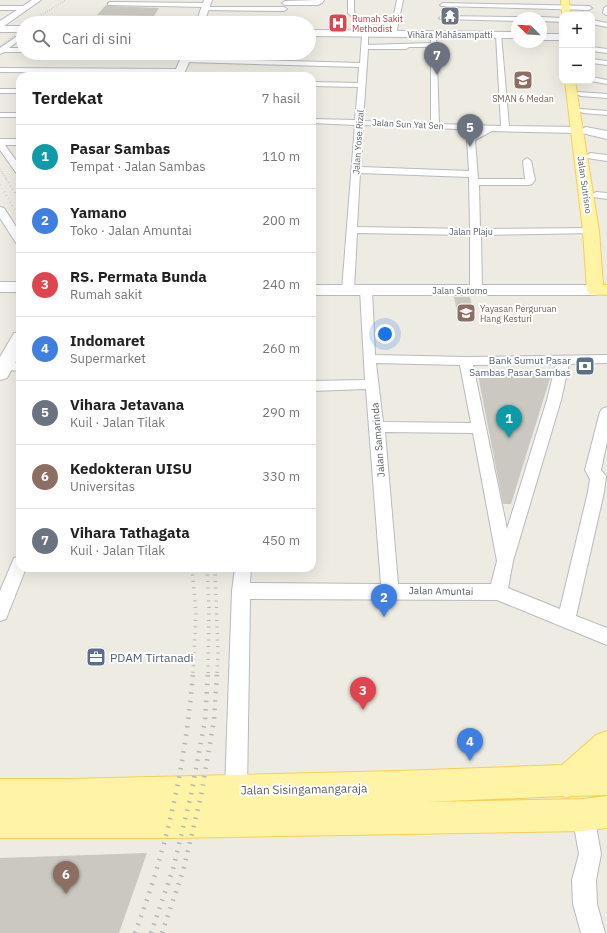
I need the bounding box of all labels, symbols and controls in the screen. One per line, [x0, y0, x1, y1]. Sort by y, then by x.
temple icon: Vihāra Mahāsampatti [439, 5, 461, 27]
hospital icon: Rumah Sakit Methodist [327, 12, 349, 34]
north arrow [511, 12, 547, 48]
map controls [559, 12, 595, 84]
button: + [559, 12, 595, 48]
place label: Rumah Sakit Methodist [352, 13, 403, 34]
search box [16, 16, 316, 60]
icon: search [30, 27, 52, 49]
text: Cari di sini [62, 29, 131, 48]
place label: Vihāra Mahāsampatti [407, 29, 493, 40]
pin: 7 [424, 42, 450, 75]
button: − [559, 48, 595, 84]
school or university icon: SMAN 6 Medan [512, 69, 534, 91]
text: Terdekat [32, 87, 103, 109]
text: 7 hasil [262, 90, 300, 107]
place label: SMAN 6 Medan [492, 93, 554, 104]
street label: Jalan Yose Rizal [350, 109, 366, 175]
pin: 5 [457, 114, 483, 147]
street label: Jalan Sun Yat Sen [372, 117, 444, 131]
text: Pasar Sambas [70, 139, 170, 158]
text: 1 [41, 148, 49, 165]
text: 110 m [262, 148, 300, 165]
street label: Jalan Sutrisno [576, 156, 594, 214]
text: Tempat · Jalan Sambas [70, 158, 206, 175]
text: Yamano [70, 203, 127, 222]
text: 2 [41, 212, 49, 229]
text: 200 m [262, 212, 300, 229]
text: Toko · Jalan Amuntai [70, 222, 192, 239]
street label: Jalan Plaju [449, 226, 493, 237]
text: RS. Permata Bunda [70, 267, 207, 286]
text: 3 [41, 276, 49, 293]
text: 240 m [262, 276, 300, 293]
street label: Jalan Sutomo [432, 285, 488, 296]
text: Rumah sakit [70, 286, 142, 303]
school or university icon: Yayasan Perguruan Hang Kesturi [455, 302, 477, 324]
place label: Yayasan Perguruan Hang Kesturi [480, 303, 557, 324]
your location [375, 324, 395, 344]
text: Indomaret [70, 331, 145, 350]
text: 4 [41, 340, 49, 357]
text: 260 m [262, 340, 300, 357]
text: Supermarket [70, 350, 146, 367]
place label: Bank Sumut Pasar Sambas Pasar Sambas [469, 354, 571, 379]
bank icon: Bank Sumut Pasar Sambas Pasar Sambas [574, 355, 596, 377]
text: Vihara Jetavana [70, 395, 184, 414]
street label: Jalan Samarinda [368, 402, 388, 478]
text: 5 [41, 404, 49, 421]
text: 290 m [262, 404, 300, 421]
pin: 1 [496, 405, 522, 438]
text: Kuil · Jalan Tilak [70, 414, 165, 431]
text: Kedokteran UISU [70, 459, 192, 478]
text: 6 [41, 468, 49, 485]
text: 330 m [262, 468, 300, 485]
text: Universitas [70, 478, 135, 495]
text: Vihara Tathagata [70, 523, 190, 542]
text: 7 [41, 532, 49, 549]
text: 450 m [262, 532, 300, 549]
text: Kuil · Jalan Tilak [70, 542, 165, 559]
pin: 2 [371, 584, 397, 617]
street label: Jalan Amuntai [409, 584, 473, 598]
office icon: PDAM Tirtanadi [85, 646, 107, 668]
place label: PDAM Tirtanadi [110, 650, 194, 665]
pin: 3 [350, 677, 376, 710]
pin: 4 [457, 728, 483, 761]
street label: Jalan Sisingamangaraja [240, 780, 368, 798]
pin: 6 [53, 861, 79, 894]

